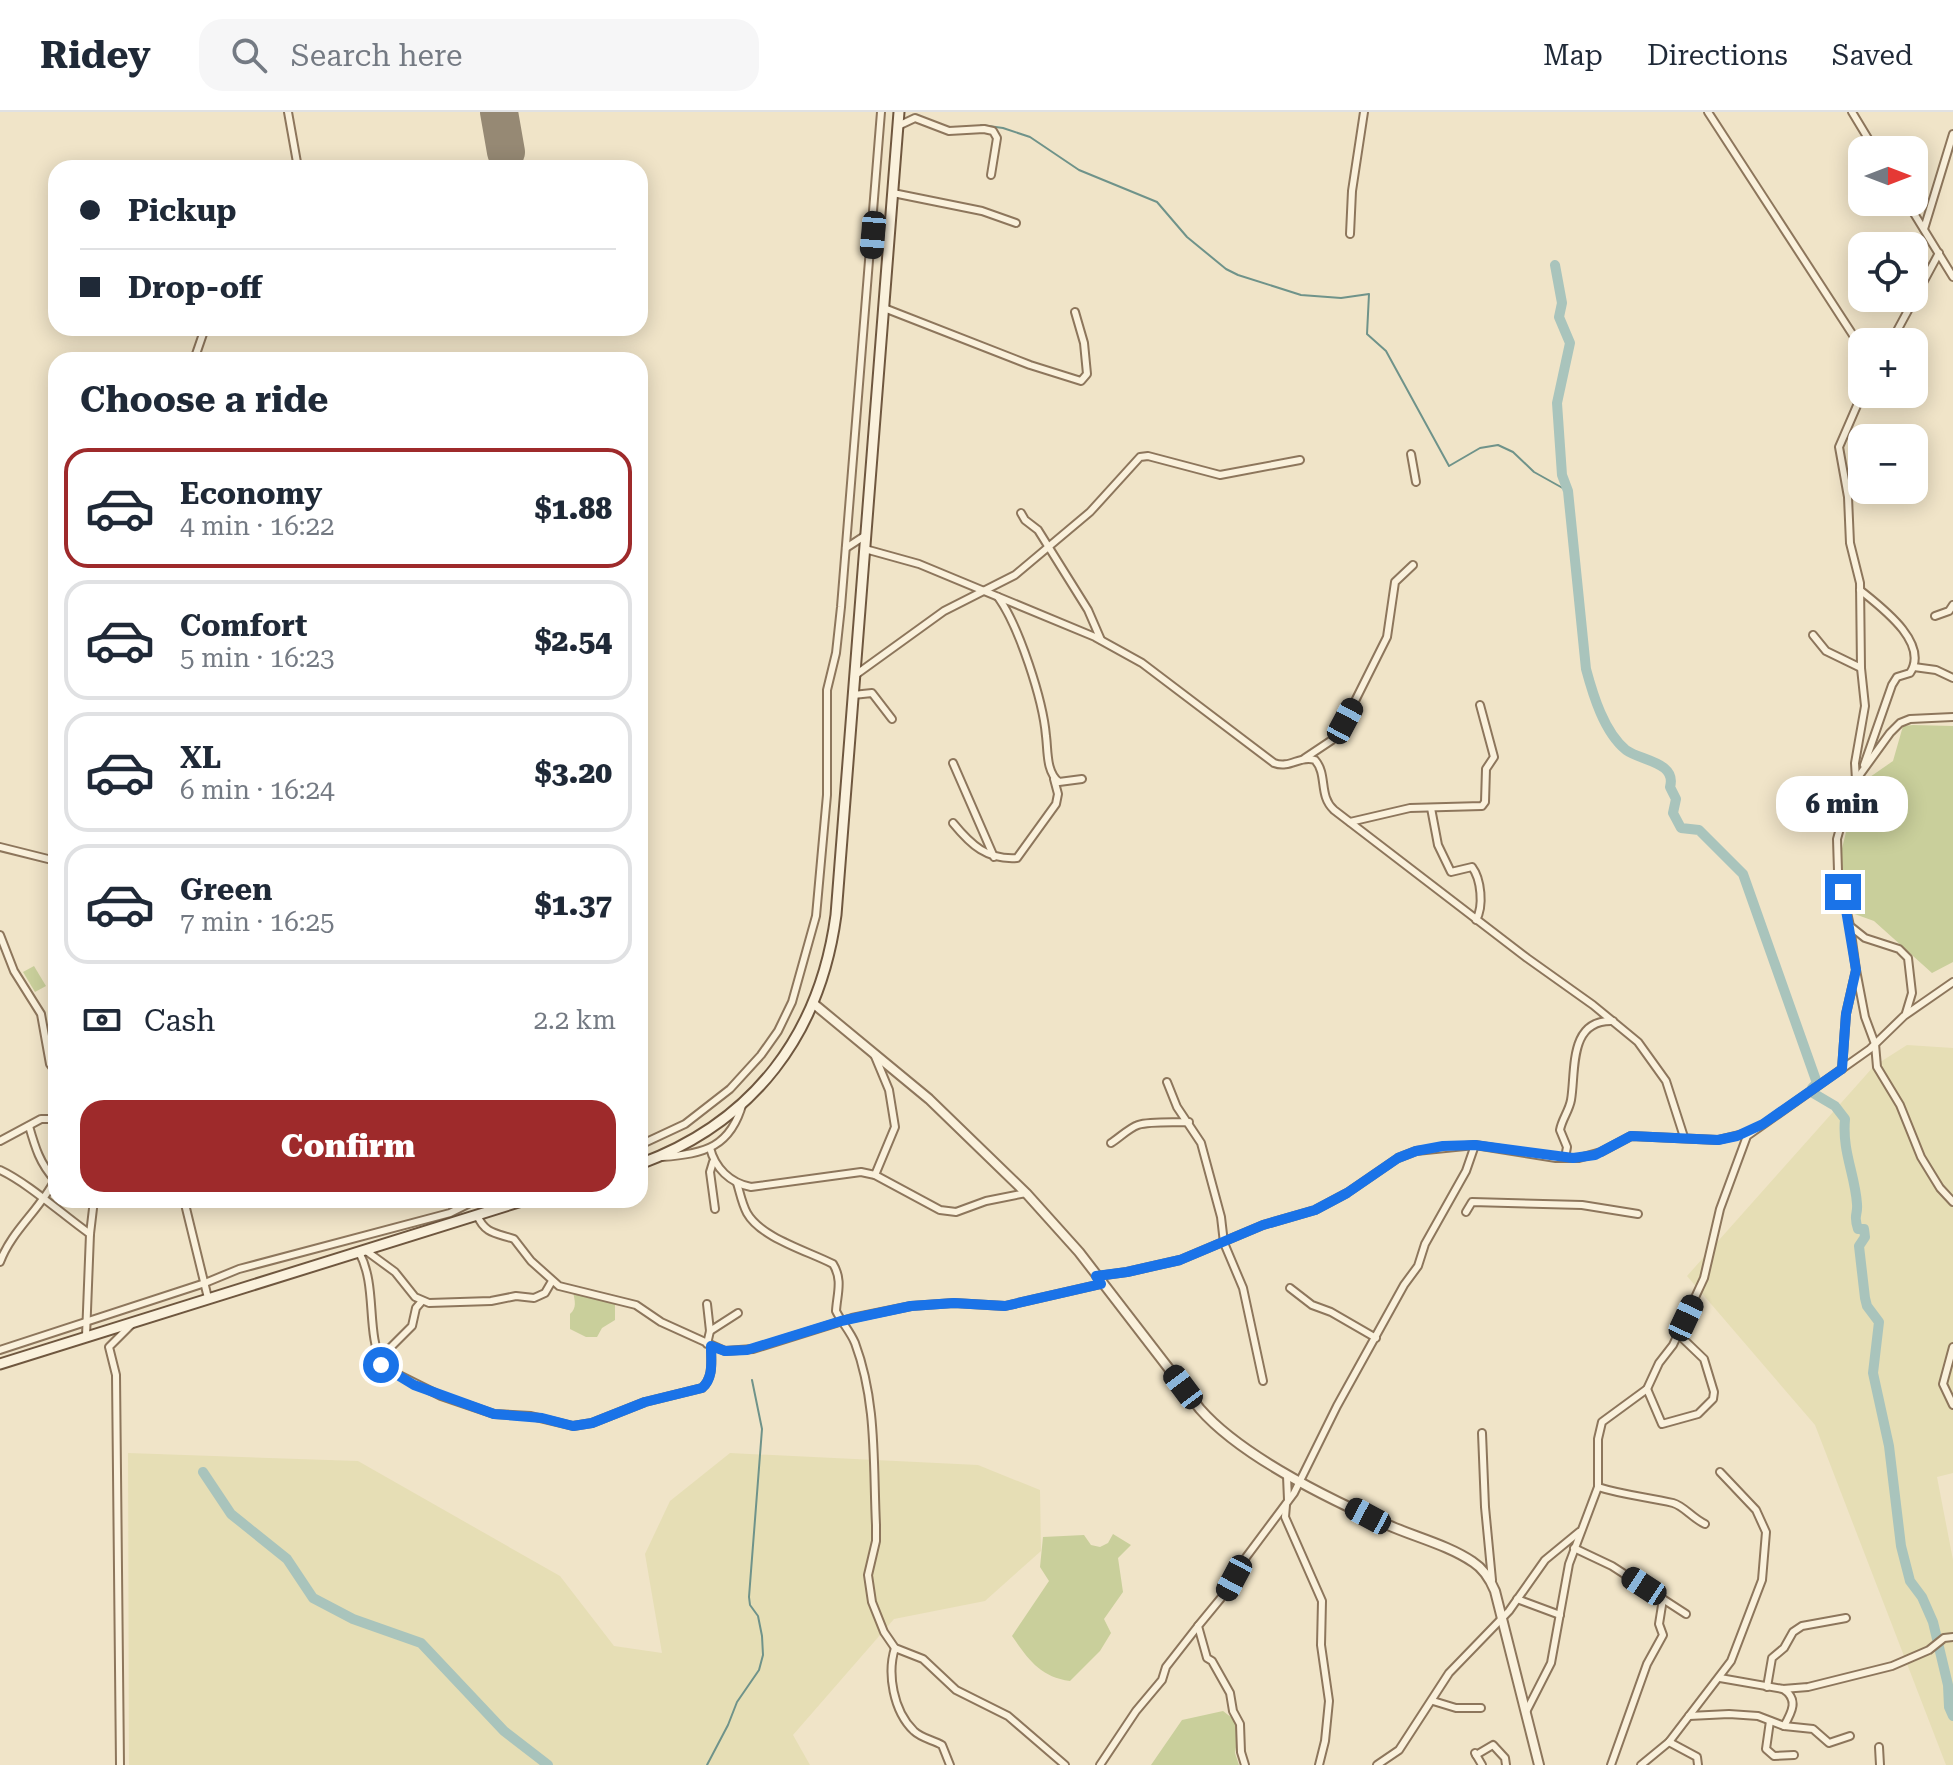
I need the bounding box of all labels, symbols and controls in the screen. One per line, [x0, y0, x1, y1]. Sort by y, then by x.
search box [199, 19, 759, 91]
text: Ridey [40, 33, 151, 77]
icon: search [227, 33, 271, 77]
text: Search here [291, 38, 463, 73]
text: Map [1543, 39, 1603, 72]
text: Directions [1647, 39, 1788, 72]
text: Saved [1832, 39, 1913, 72]
north arrow [1848, 136, 1928, 216]
map controls [1848, 136, 1928, 504]
text: Pickup [128, 193, 236, 228]
car [859, 210, 887, 260]
button: locate [1848, 232, 1928, 312]
text: Drop-off [128, 270, 262, 305]
button: + [1848, 328, 1928, 408]
text: Choose a ride [80, 379, 328, 421]
button: − [1848, 424, 1928, 504]
icon: car [84, 472, 156, 544]
text: Economy [180, 476, 322, 511]
text: $1.88 [535, 491, 612, 526]
text: 4 min · 16:22 [180, 511, 335, 541]
icon: car [84, 604, 156, 676]
text: Comfort [180, 608, 307, 643]
text: $2.54 [535, 623, 612, 658]
text: 5 min · 16:23 [180, 643, 335, 673]
car [1323, 694, 1367, 748]
icon: car [84, 736, 156, 808]
text: XL [180, 740, 221, 775]
text: $3.20 [535, 755, 612, 790]
text: 6 min · 16:24 [180, 775, 335, 805]
callout: 6 min [1777, 776, 1909, 832]
text: 6 min [1805, 789, 1879, 819]
icon: car [84, 868, 156, 940]
text: Green [180, 872, 272, 907]
route end [1825, 874, 1861, 910]
text: $1.37 [535, 887, 612, 922]
text: 7 min · 16:25 [180, 907, 335, 937]
icon: cash [80, 998, 124, 1042]
text: Cash [144, 1003, 215, 1038]
text: 2.2 km [533, 1005, 616, 1035]
button: Confirm [80, 1100, 616, 1192]
car [1665, 1291, 1707, 1345]
route start [363, 1347, 399, 1383]
car [1159, 1361, 1207, 1413]
car [1341, 1494, 1395, 1538]
car [1212, 1551, 1256, 1605]
car [1617, 1563, 1671, 1609]

